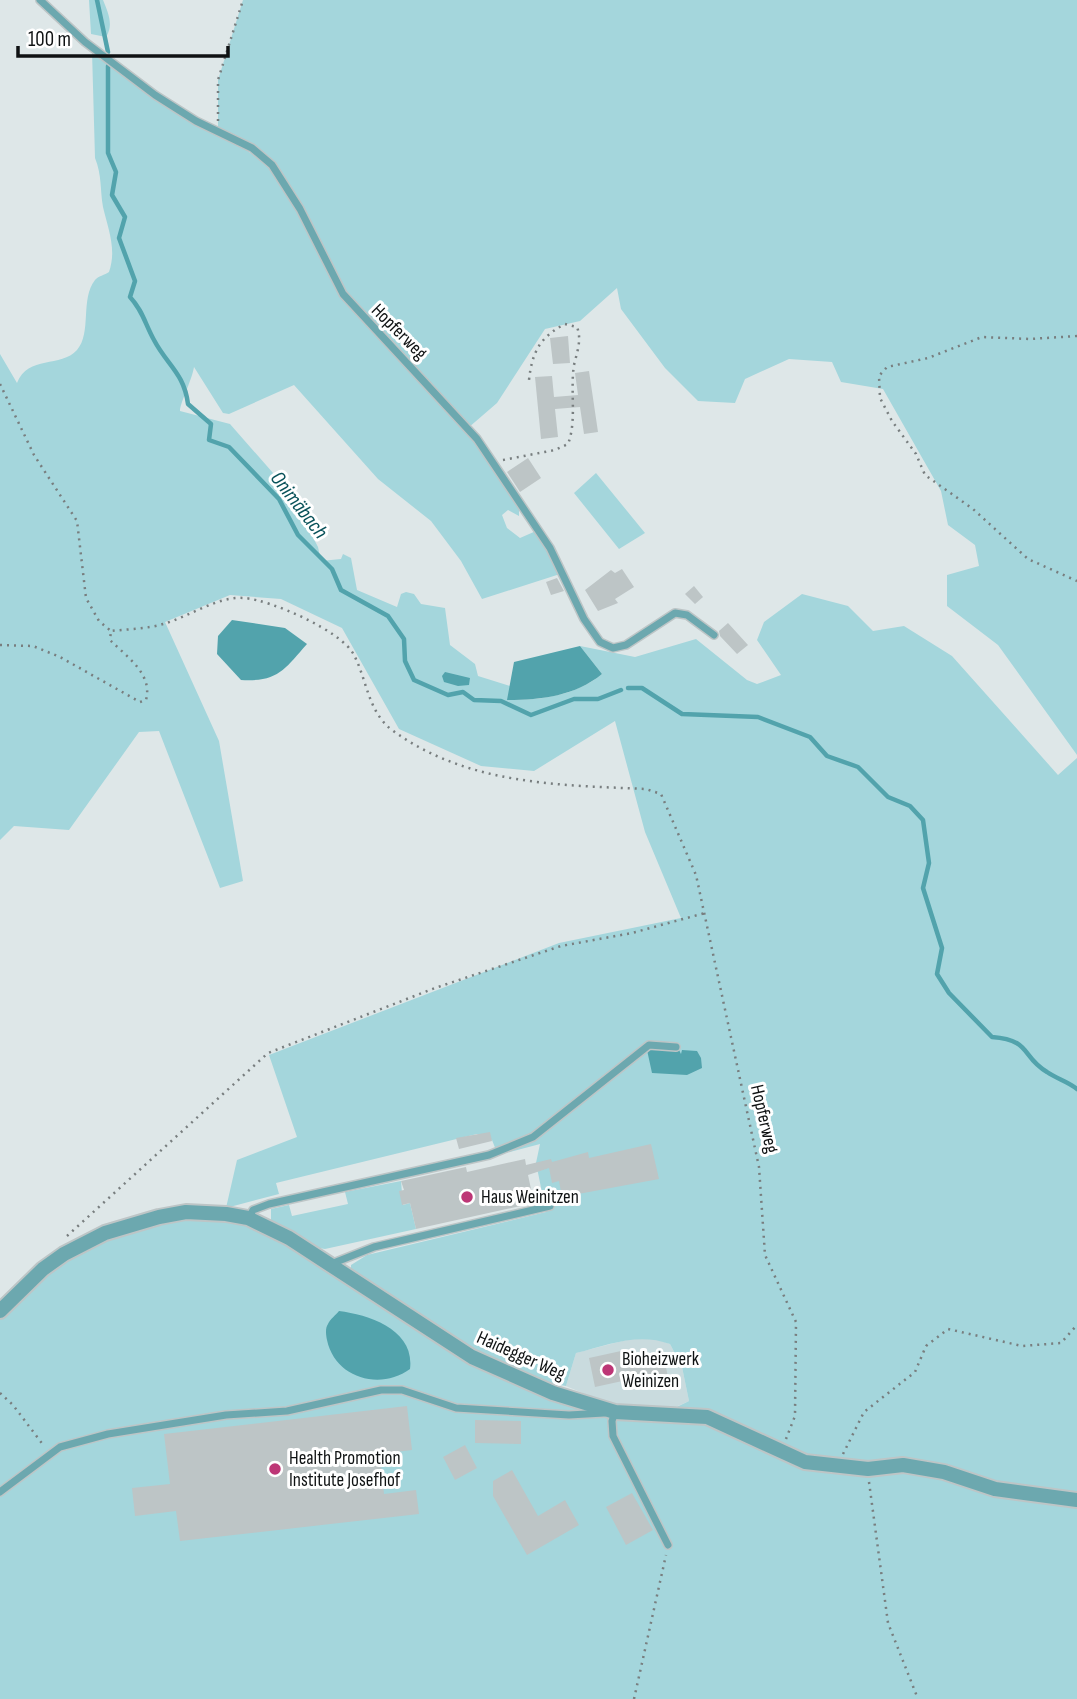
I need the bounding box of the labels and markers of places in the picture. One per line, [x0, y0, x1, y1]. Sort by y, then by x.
place label: Haus Weinitzen [481, 1186, 579, 1209]
marker: Haus Weinitzen [459, 1189, 475, 1205]
place label: Bioheizwerk Weinizen [622, 1348, 700, 1393]
marker: Bioheizwerk Weinizen [600, 1362, 616, 1378]
place label: Health Promotion Institute Josefhof [289, 1447, 401, 1492]
marker: Health Promotion Institute Josefhof [267, 1461, 283, 1477]

